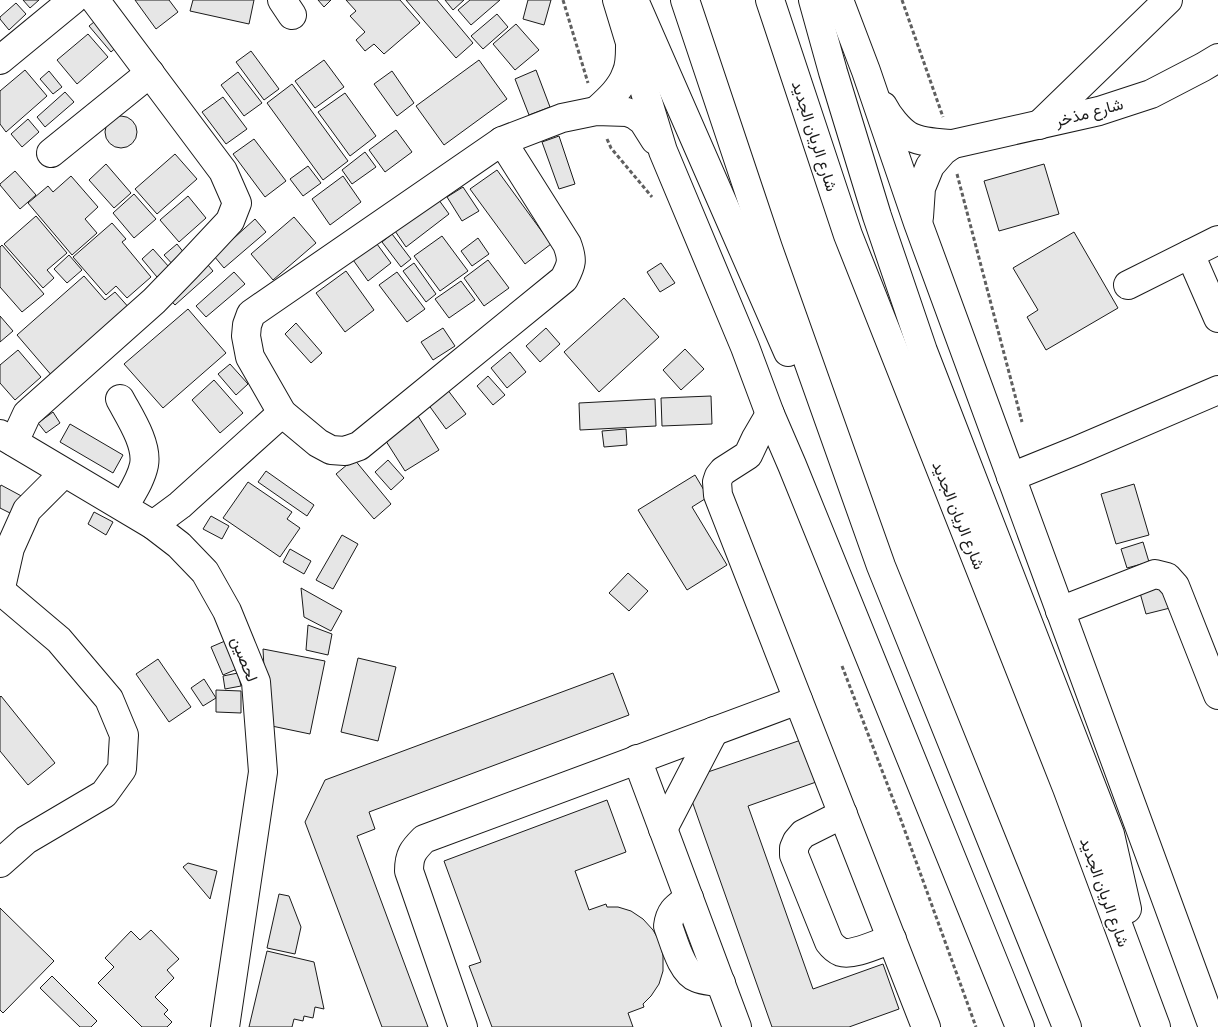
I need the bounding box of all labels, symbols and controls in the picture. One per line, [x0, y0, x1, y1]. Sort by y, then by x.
street label: شارع الريان الجديد [786, 78, 841, 194]
street label: شارع مذخر [1052, 94, 1126, 133]
street label: شارع الريان الجديد [926, 458, 989, 573]
street label: لحصين [226, 634, 262, 685]
street label: شارع الريان الجديد [1074, 835, 1133, 950]

